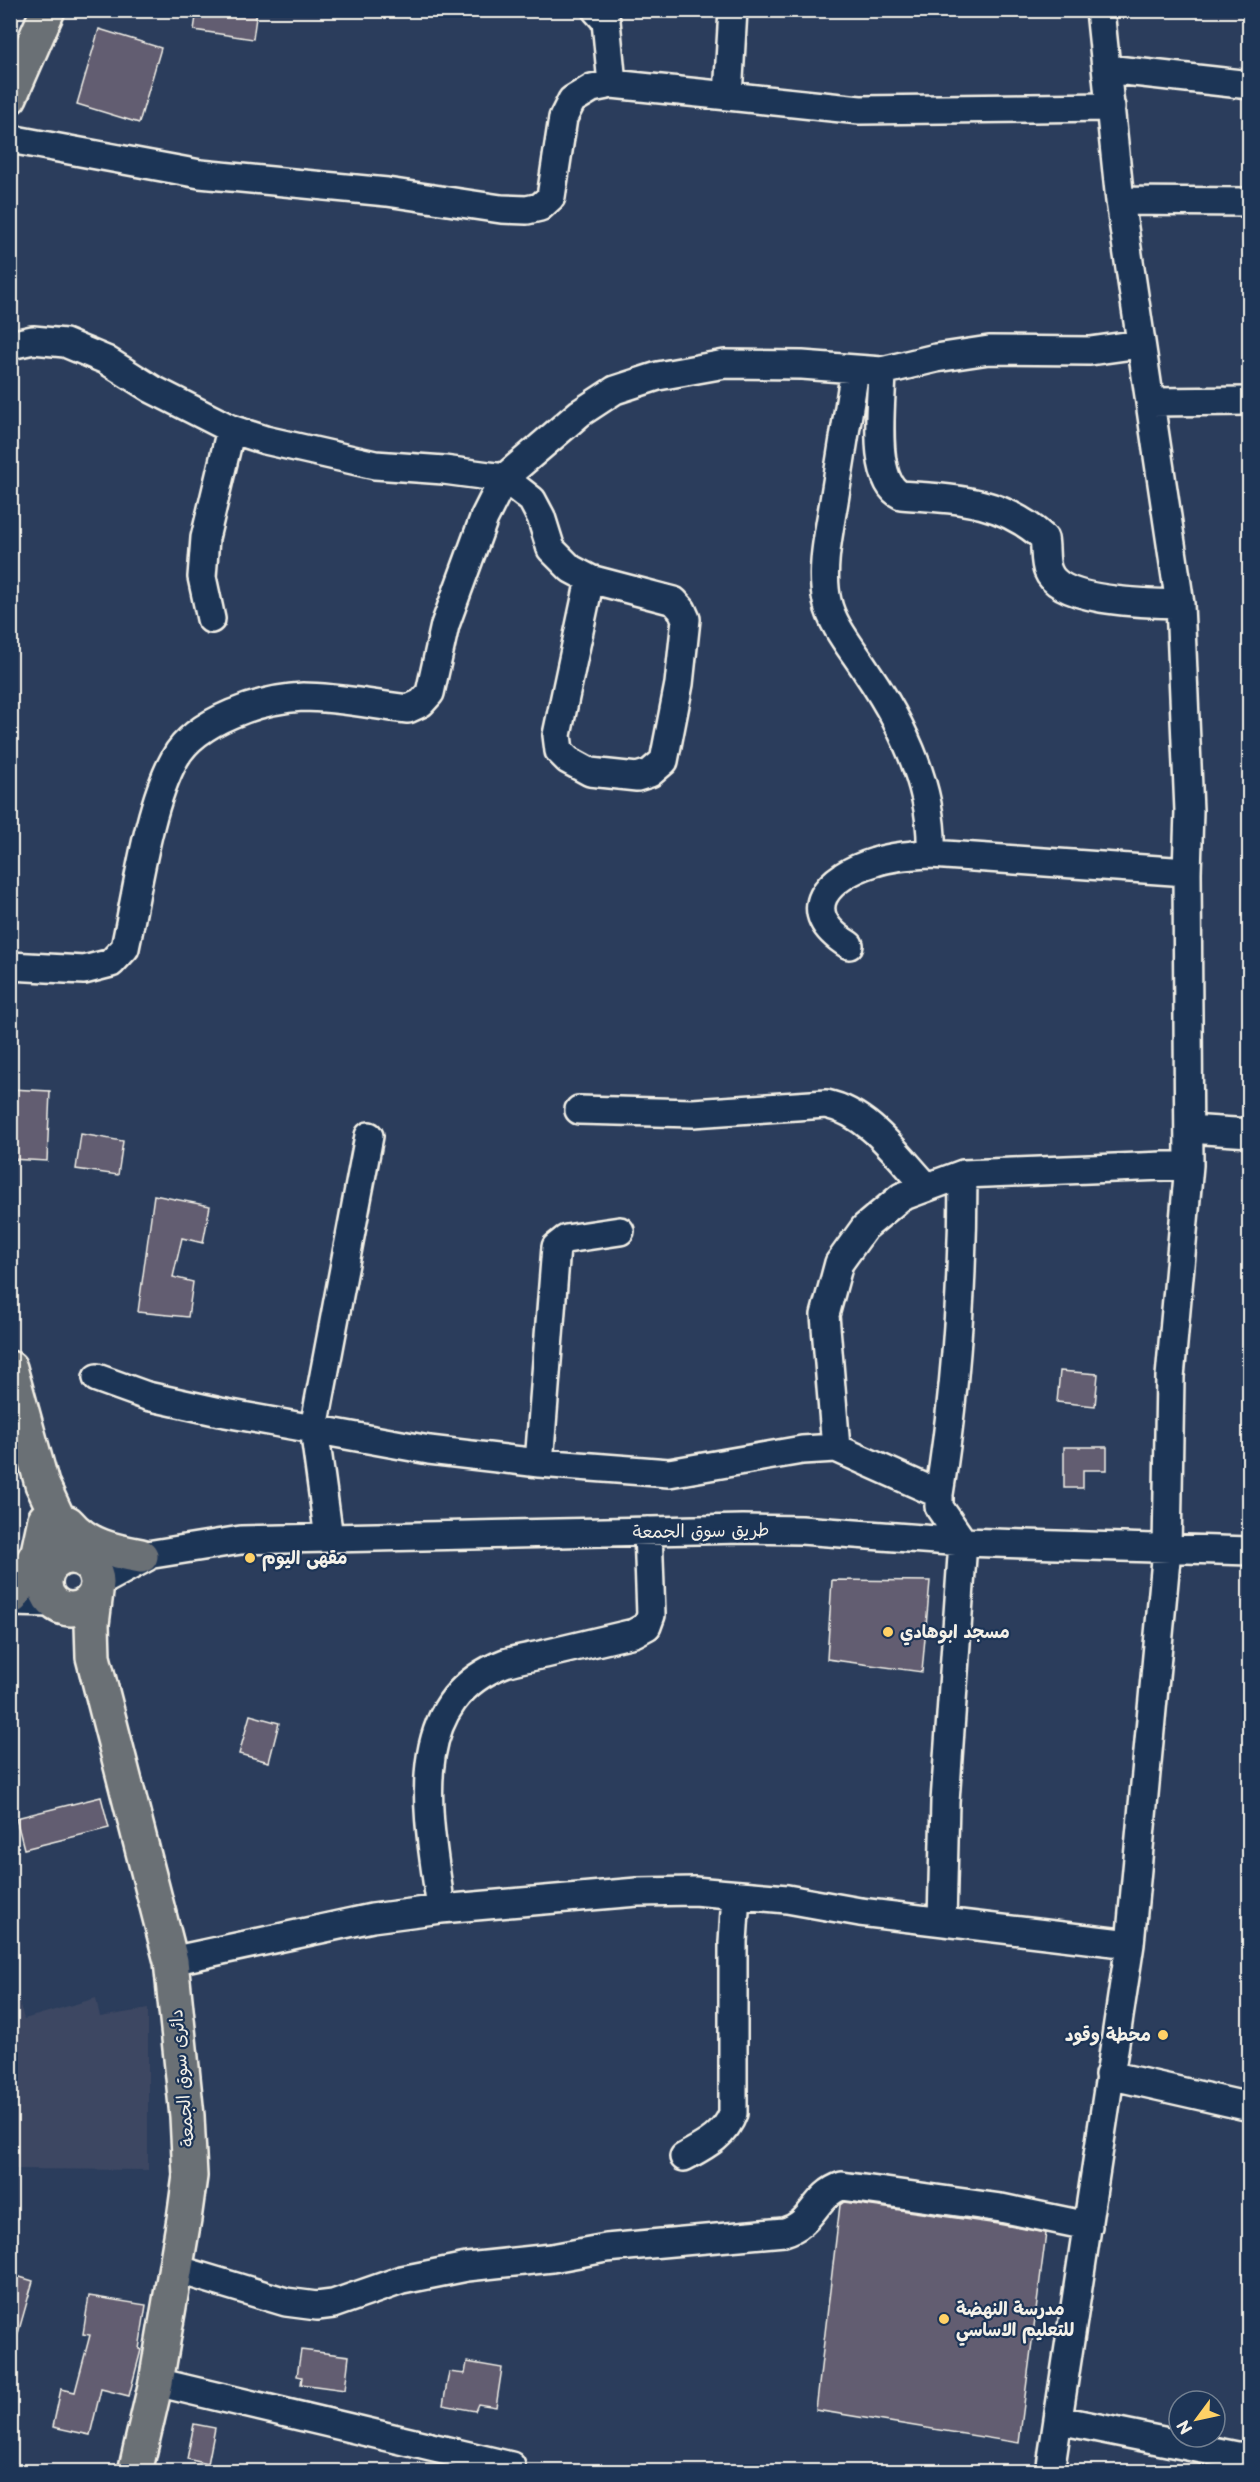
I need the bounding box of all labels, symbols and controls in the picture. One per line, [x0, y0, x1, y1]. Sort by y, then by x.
street label: طريق سوق الجمعة [632, 1515, 770, 1544]
place label: مقهى اليوم [262, 1543, 347, 1572]
marker: مقهى اليوم [243, 1551, 257, 1565]
place label: مسجد ابوهادي [900, 1617, 1010, 1646]
marker: مسجد ابوهادي [881, 1625, 895, 1639]
street label: دائرى سوق الجمعة [161, 2008, 200, 2148]
place label: محطة وقود [1065, 2020, 1151, 2047]
marker: محطة وقود [1156, 2028, 1170, 2042]
place label: مدرسة النهضة للتعليم الاساسي [956, 2294, 1074, 2346]
marker: مدرسة النهضة للتعليم الاساسي [937, 2312, 951, 2326]
north arrow [1167, 2389, 1227, 2449]
text: N [1170, 2416, 1197, 2440]

